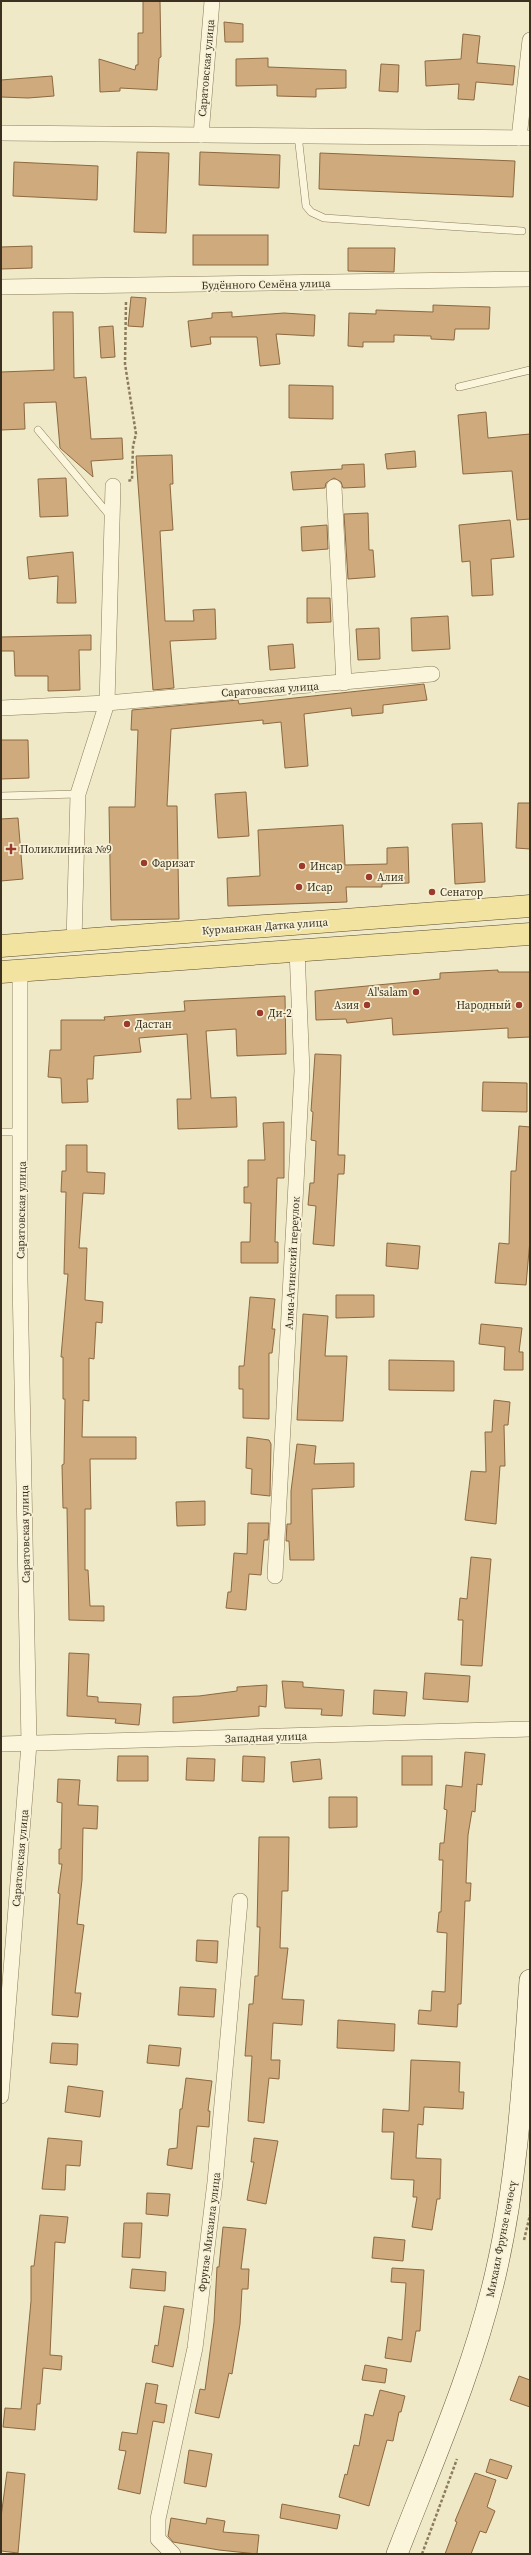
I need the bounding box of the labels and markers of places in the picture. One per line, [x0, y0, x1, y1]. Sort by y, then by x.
place label: Поликлиника №9 [20, 842, 112, 857]
marker: Поликлиника №9 [5, 843, 17, 855]
place label: Фаризат [152, 856, 195, 871]
marker: Фаризат [139, 858, 149, 868]
place label: Инсар [310, 859, 343, 874]
marker: Инсар [297, 861, 307, 871]
place label: Алия [377, 870, 404, 885]
marker: Алия [364, 872, 374, 882]
place label: Исар [307, 880, 333, 895]
marker: Исар [294, 882, 304, 892]
place label: Сенатор [440, 885, 483, 900]
marker: Сенатор [427, 887, 437, 897]
place label: Al'salam [367, 985, 408, 1000]
marker: Al'salam [411, 987, 421, 997]
place label: Азия [334, 998, 359, 1013]
place label: Народный [456, 998, 511, 1013]
marker: Азия [362, 1000, 372, 1010]
marker: Народный [514, 1000, 524, 1010]
place label: Ди-2 [268, 1006, 292, 1021]
marker: Ди-2 [255, 1008, 265, 1018]
place label: Дастан [135, 1017, 172, 1032]
marker: Дастан [122, 1019, 132, 1029]

